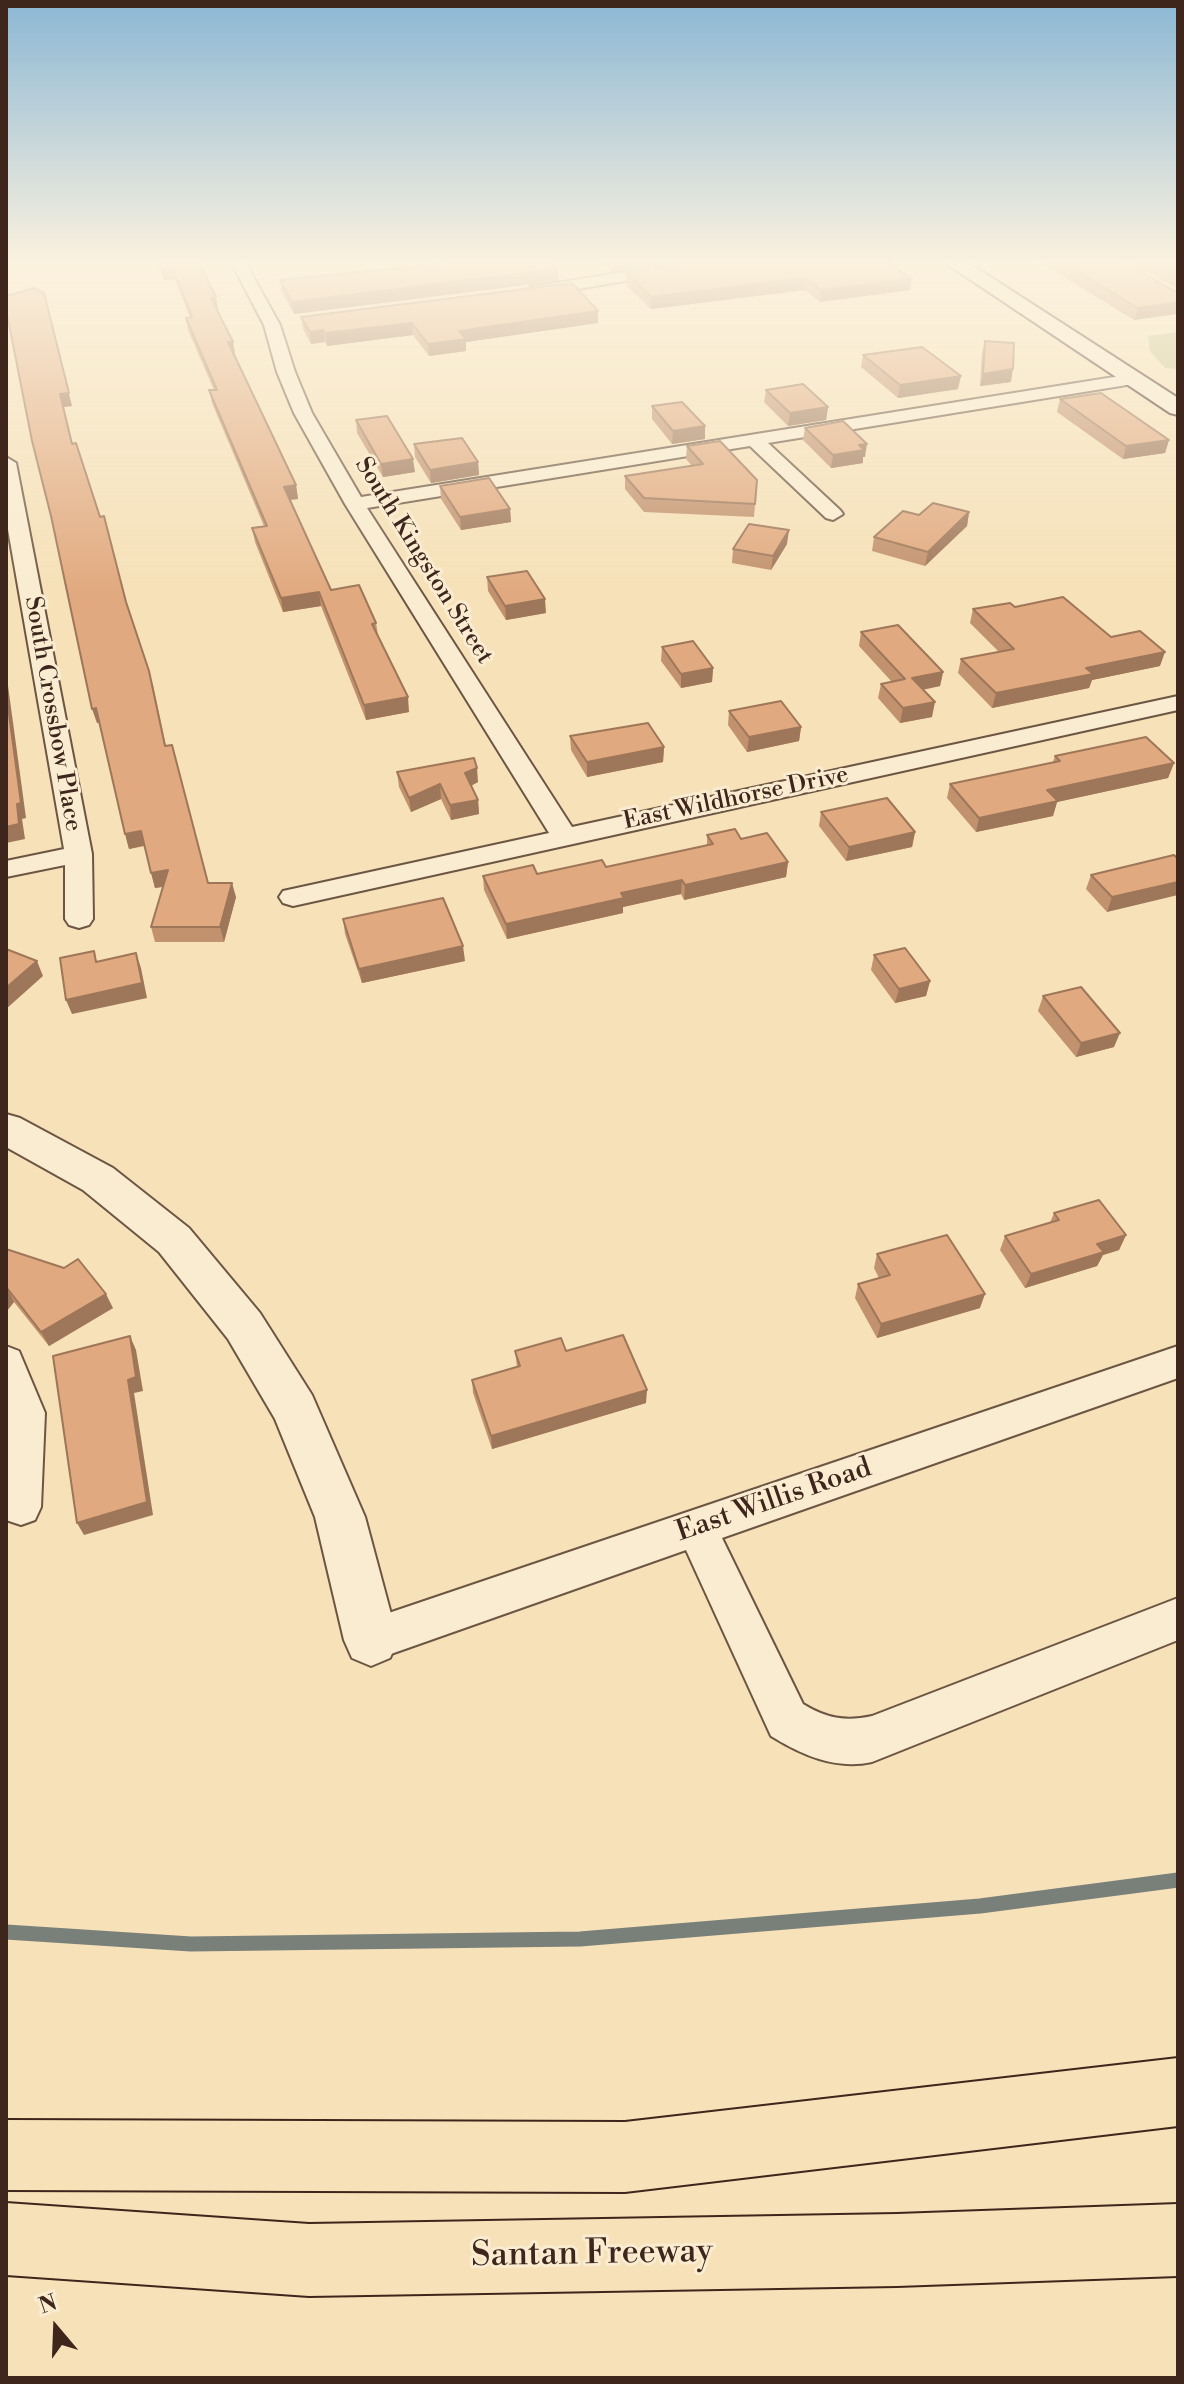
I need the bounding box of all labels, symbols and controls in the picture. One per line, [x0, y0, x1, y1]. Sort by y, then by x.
street label: South Kingston Street [348, 452, 498, 670]
street label: South Crossbow Place [17, 594, 87, 834]
street label: East Wildhorse Drive [621, 761, 851, 837]
street label: East Willis Road [672, 1452, 876, 1550]
street label: Santan Freeway [471, 2232, 713, 2278]
north arrow [16, 2288, 96, 2368]
text: N [35, 2289, 61, 2320]

